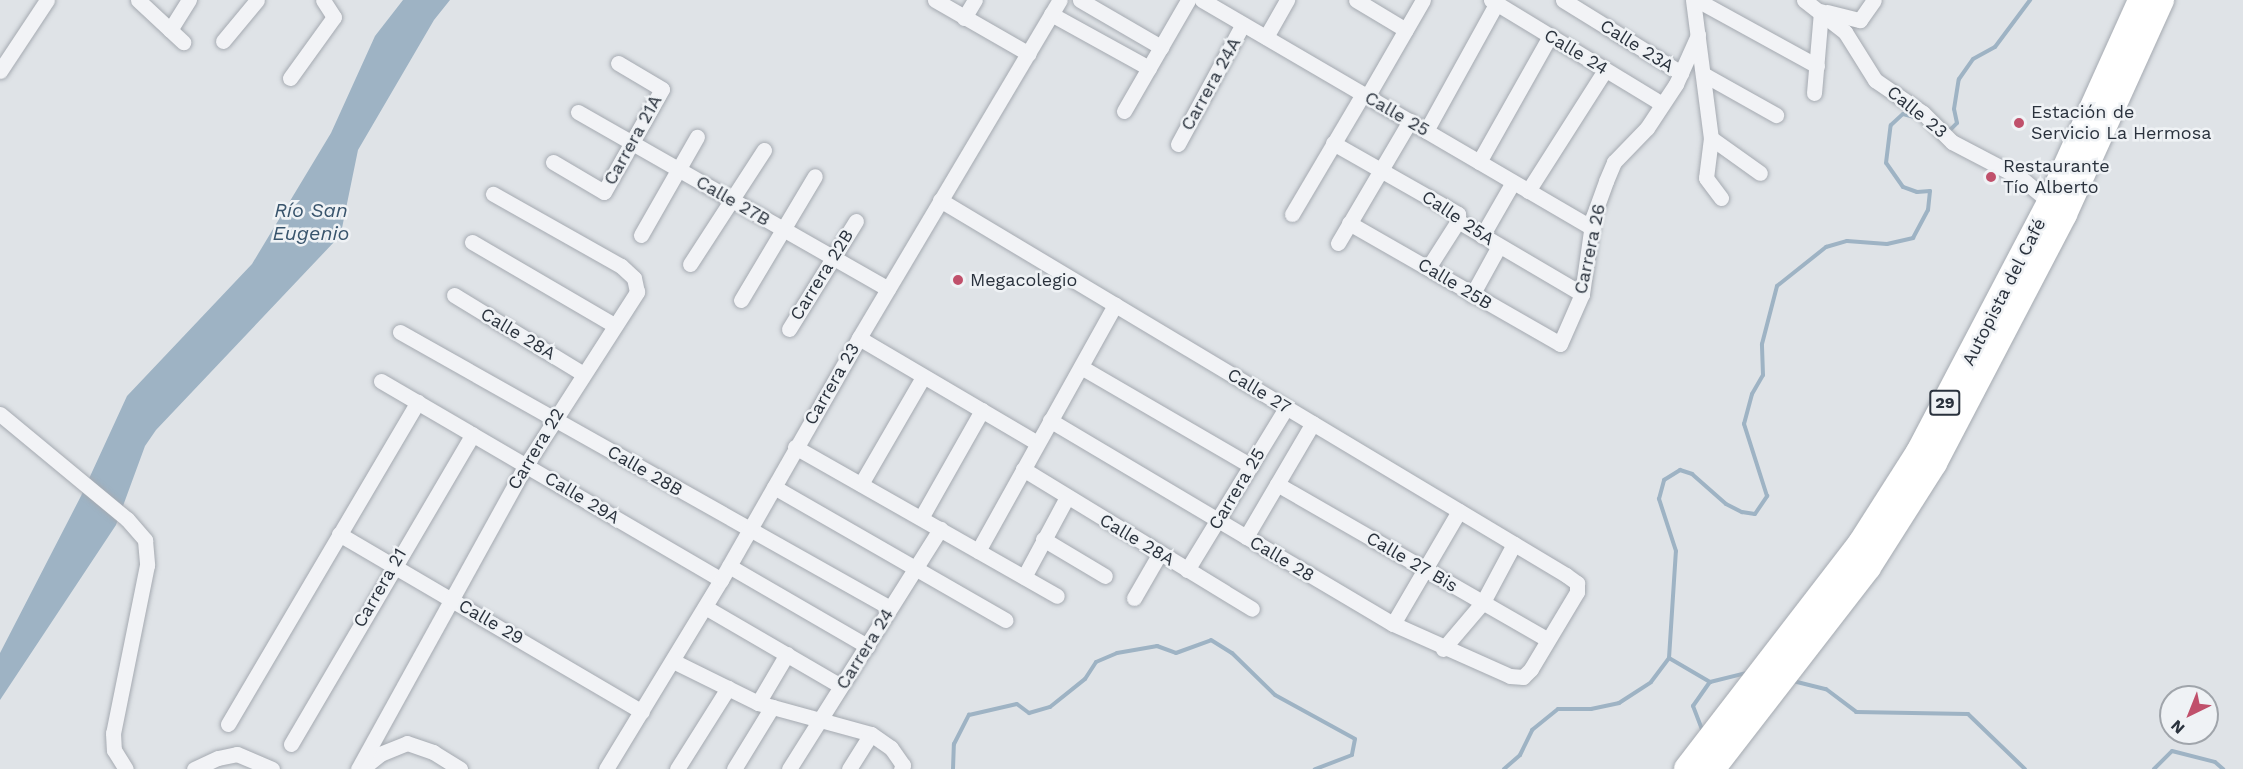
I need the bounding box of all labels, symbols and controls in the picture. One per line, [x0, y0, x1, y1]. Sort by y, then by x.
street label: Calle 23A [1596, 15, 1678, 77]
street label: Calle 24 [1540, 24, 1612, 80]
street label: Carrera 24A [1176, 33, 1246, 135]
street label: Calle 23 [1883, 81, 1951, 143]
street label: Calle 25 [1361, 87, 1433, 141]
street label: Carrera 21A [599, 91, 667, 189]
place label: Estación de Servicio La Hermosa [2031, 102, 2212, 144]
marker: Estación de Servicio La Hermosa [2012, 116, 2026, 130]
place label: Restaurante Tío Alberto [2003, 156, 2110, 198]
marker: Restaurante Tío Alberto [1984, 170, 1998, 184]
street label: Calle 27B [692, 171, 774, 231]
street label: Calle 25A [1418, 186, 1498, 250]
water label: Río San Eugenio [273, 199, 349, 246]
street label: Carrera 26 [1570, 202, 1610, 296]
street label: Autopista del Café [1957, 214, 2051, 370]
street label: Carrera 22B [785, 225, 859, 325]
street label: Calle 25B [1414, 253, 1496, 315]
place label: Megacolegio [970, 269, 1077, 291]
marker: Megacolegio [951, 273, 965, 287]
street label: Calle 28A [477, 303, 559, 365]
street label: Carrera 23 [800, 339, 864, 429]
street label: Calle 27 [1223, 364, 1295, 418]
road number: 29 [1928, 390, 1962, 416]
street label: Carrera 22 [503, 404, 569, 494]
street label: Calle 28B [603, 441, 687, 501]
street label: Carrera 25 [1204, 444, 1270, 534]
street label: Calle 29A [541, 467, 623, 529]
street label: Calle 28A [1096, 509, 1178, 571]
street label: Calle 27 Bis [1362, 527, 1462, 597]
street label: Calle 28 [1246, 531, 1318, 587]
street label: Carrera 21 [349, 544, 411, 632]
street label: Calle 29 [455, 595, 527, 649]
street label: Carrera 24 [832, 604, 898, 694]
north arrow [2159, 685, 2219, 745]
text: N [2167, 716, 2189, 738]

